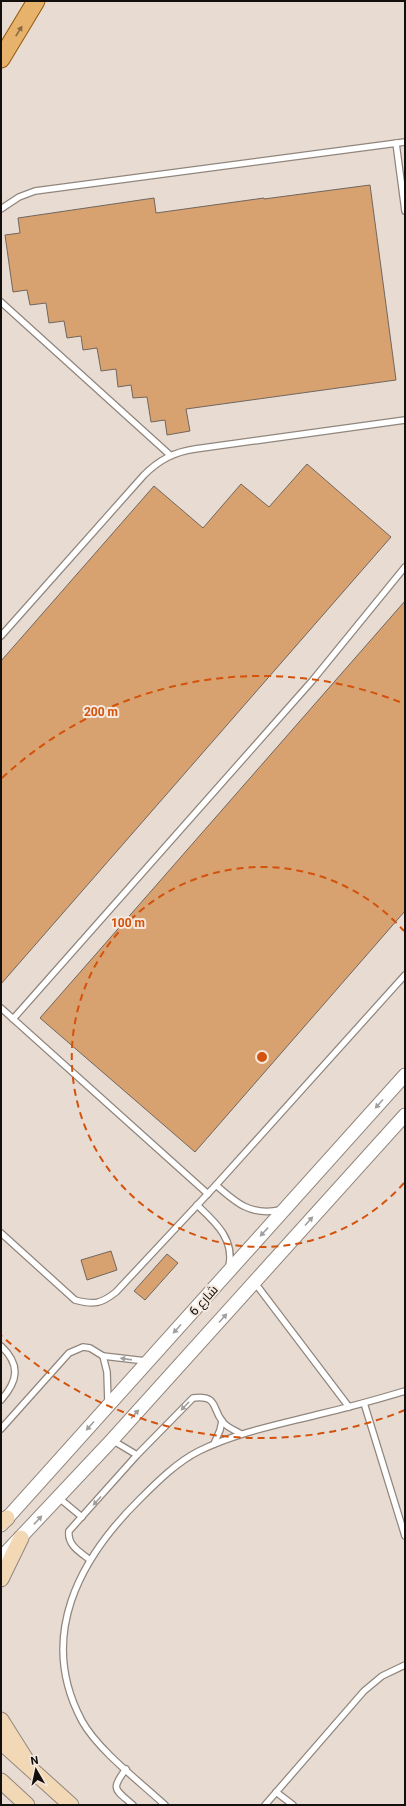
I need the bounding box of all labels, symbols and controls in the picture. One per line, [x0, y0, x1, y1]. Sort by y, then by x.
one-way arrow [16, 25, 23, 37]
text: 200 m [84, 705, 118, 719]
text: 100 m [111, 916, 145, 930]
centre of rings [255, 1050, 269, 1064]
one-way arrow [375, 1100, 384, 1109]
one-way arrow [305, 1216, 314, 1226]
one-way arrow [260, 1227, 269, 1238]
street label: شارع 6 [186, 1282, 222, 1319]
one-way arrow [218, 1313, 227, 1323]
one-way arrow [172, 1324, 182, 1334]
one-way arrow [119, 1356, 132, 1362]
one-way arrow [180, 1401, 190, 1411]
one-way arrow [131, 1409, 140, 1419]
one-way arrow [86, 1420, 95, 1431]
one-way arrow [92, 1495, 101, 1506]
one-way arrow [33, 1515, 43, 1525]
north arrow [16, 1750, 56, 1790]
text: N [30, 1754, 40, 1768]

